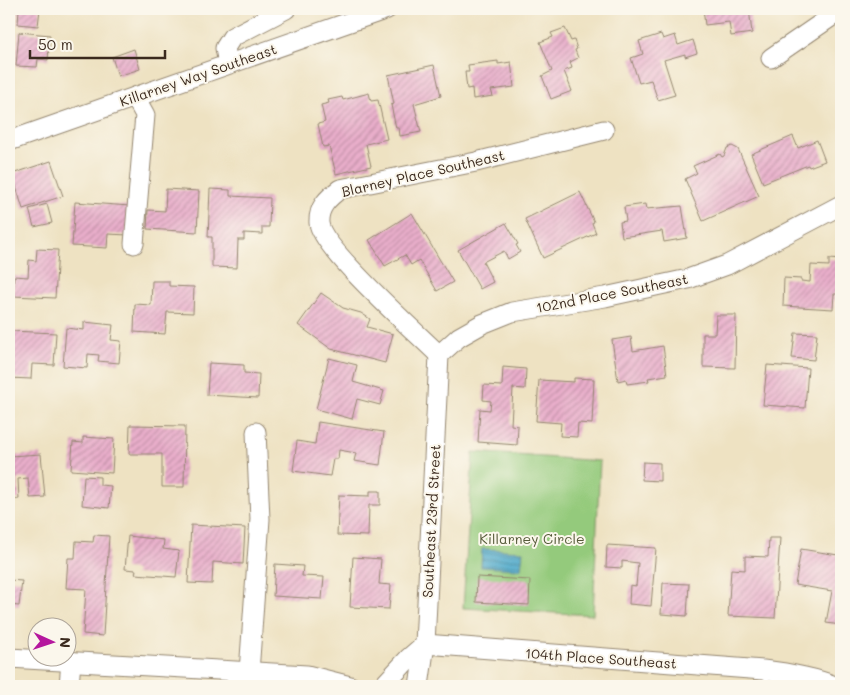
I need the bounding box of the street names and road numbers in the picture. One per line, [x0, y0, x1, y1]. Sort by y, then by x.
street label: Killarney Way Southeast [117, 39, 279, 111]
street label: Blarney Place Southeast [340, 145, 506, 201]
street label: 102nd Place Southeast [534, 269, 690, 317]
street label: Southeast 23rd Street [417, 444, 445, 598]
street label: 104th Place Southeast [524, 643, 678, 673]

